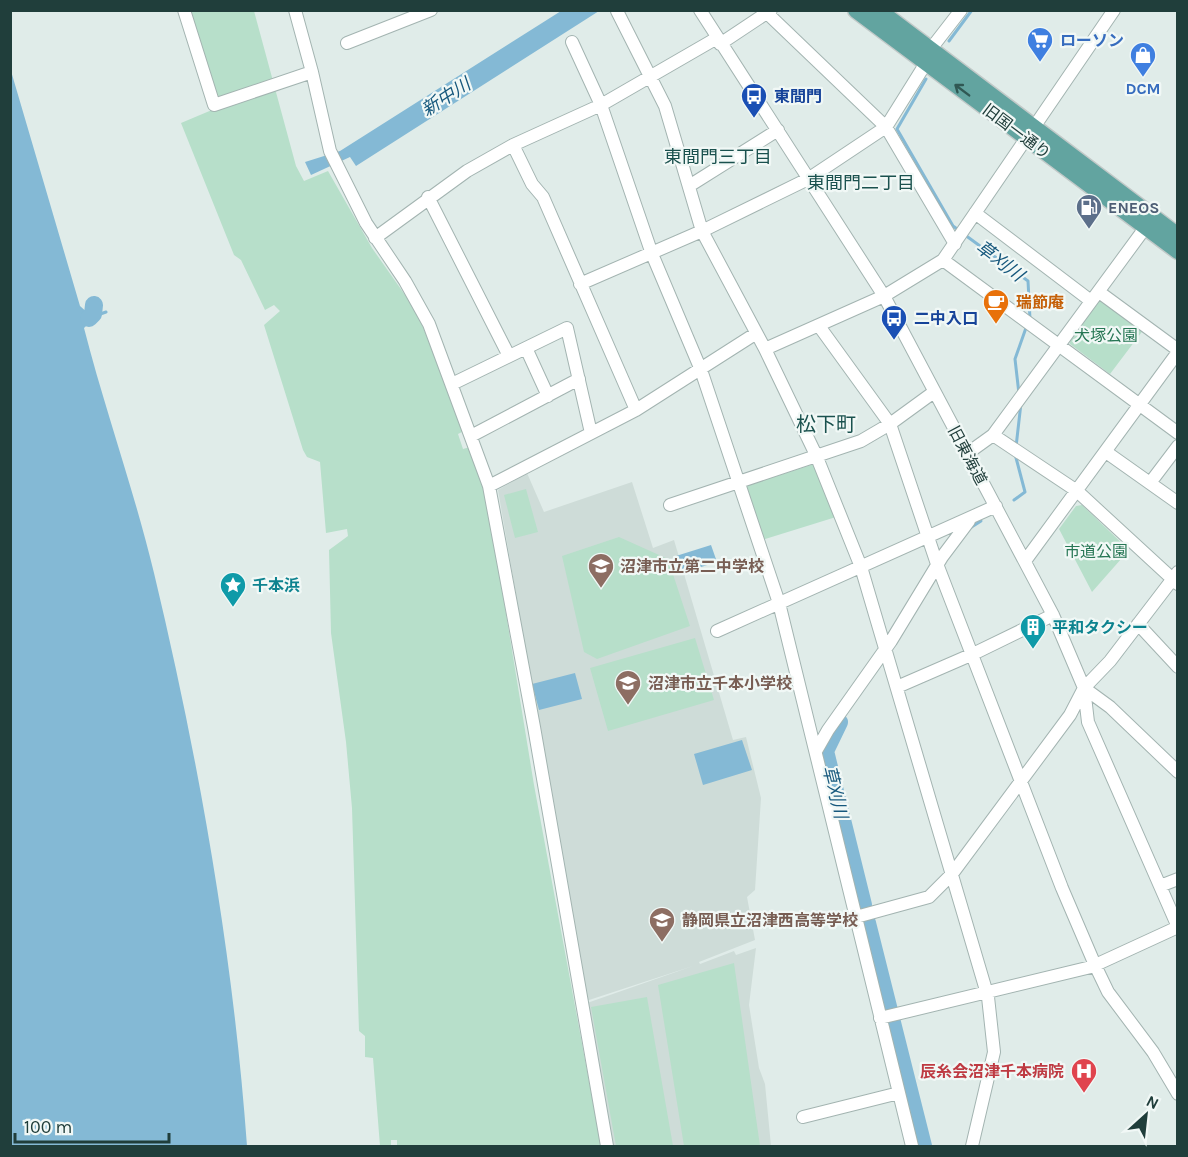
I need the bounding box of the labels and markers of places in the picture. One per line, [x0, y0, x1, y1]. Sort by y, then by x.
supermarket icon: ローソン [1025, 25, 1055, 63]
place label: ローソン [1060, 31, 1124, 50]
shop icon: DCM [1128, 40, 1158, 78]
place label: DCM [1125, 79, 1161, 98]
bus stop icon: 東間門 [739, 81, 769, 119]
place label: 東間門 [774, 87, 822, 106]
fuel station icon: ENEOS [1074, 192, 1104, 230]
place label: ENEOS [1108, 198, 1159, 217]
cafe icon: 瑞節庵 [981, 287, 1011, 325]
place label: 瑞節庵 [1016, 293, 1064, 312]
bus stop icon: 二中入口 [879, 303, 909, 341]
place label: 二中入口 [914, 309, 978, 328]
school or university icon: 沼津市立第二中学校 [586, 551, 616, 589]
place label: 沼津市立第二中学校 [620, 557, 764, 576]
place icon: 千本浜 [218, 570, 248, 608]
place label: 千本浜 [252, 576, 300, 595]
building icon: 平和タクシー [1018, 612, 1048, 650]
place label: 平和タクシー [1052, 618, 1148, 637]
school or university icon: 沼津市立千本小学校 [613, 668, 643, 706]
place label: 沼津市立千本小学校 [648, 674, 792, 693]
school or university icon: 静岡県立沼津西高等学校 [647, 905, 677, 943]
place label: 静岡県立沼津西高等学校 [682, 911, 858, 930]
hospital icon: 辰糸会沼津千本病院 [1069, 1056, 1099, 1094]
place label: 辰糸会沼津千本病院 [920, 1062, 1064, 1081]

